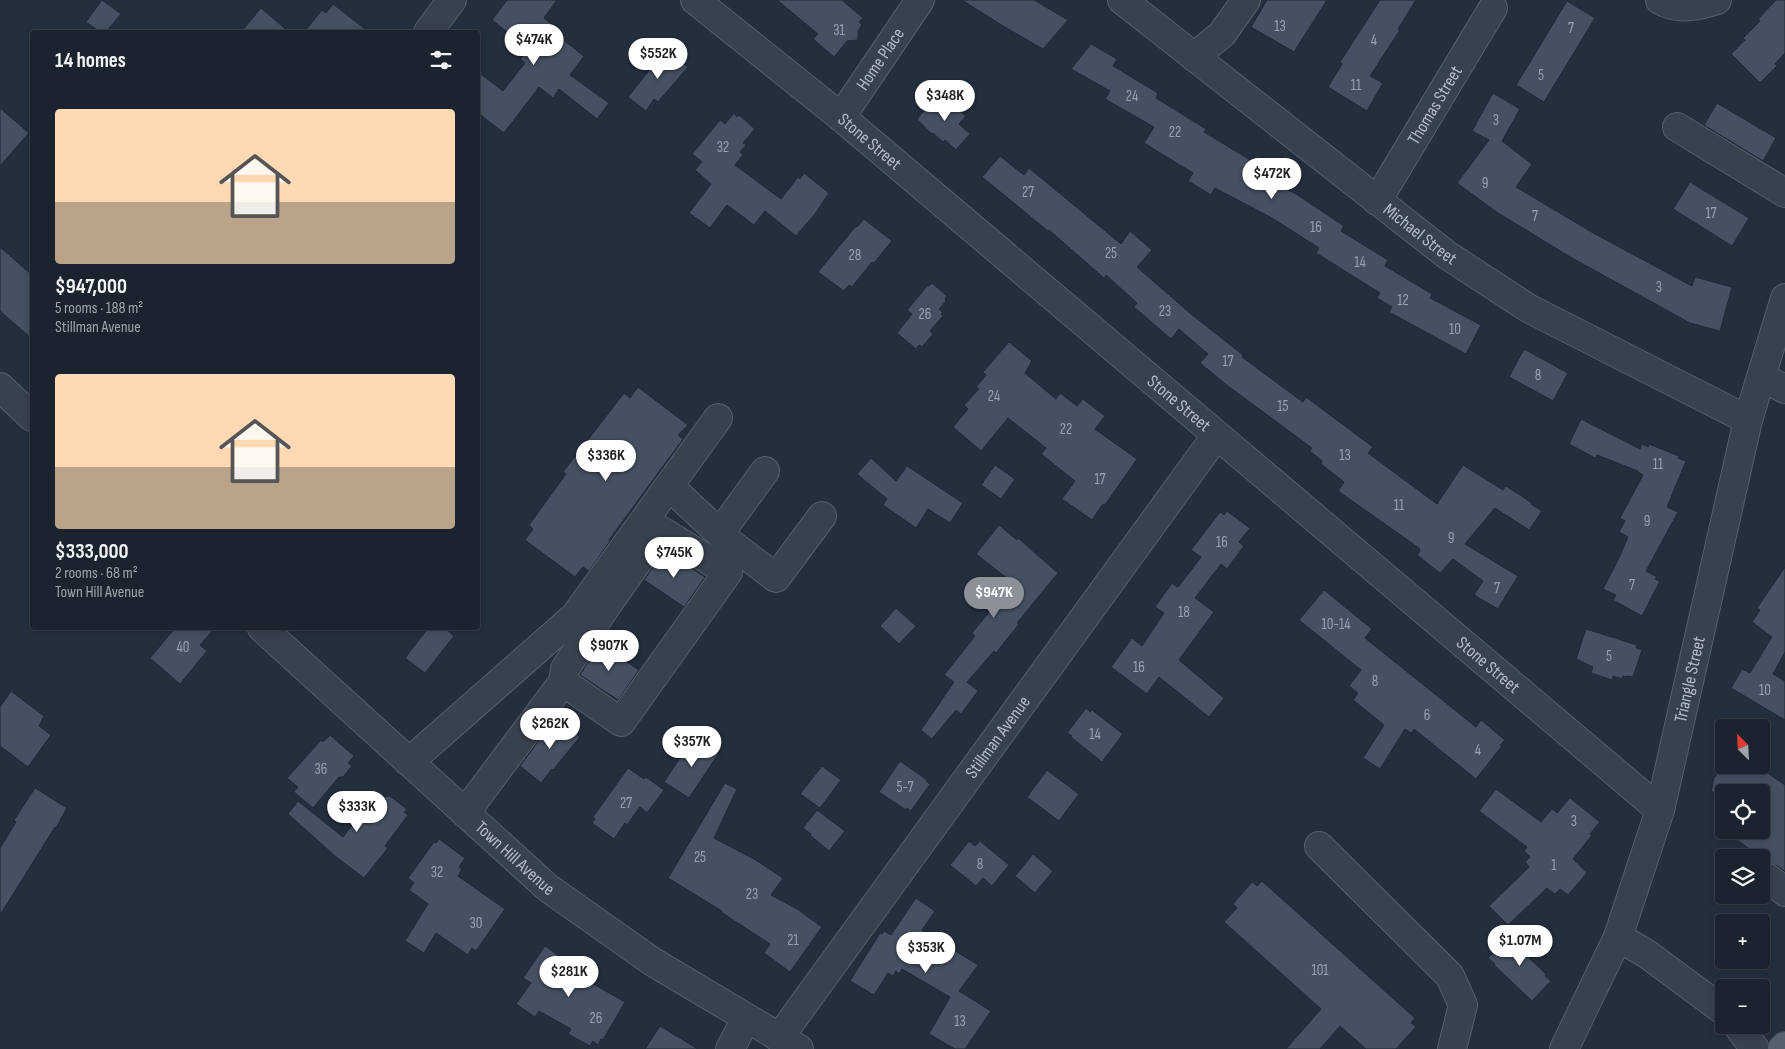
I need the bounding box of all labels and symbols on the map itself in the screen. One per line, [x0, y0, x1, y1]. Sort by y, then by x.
house number: 13 [1274, 17, 1286, 36]
house number: 7 [1568, 19, 1574, 38]
house number: 31 [833, 21, 846, 40]
pin: $474K [499, 23, 569, 66]
street label: Home Place [852, 24, 909, 94]
house number: 4 [1371, 31, 1377, 50]
pin: $552K [623, 38, 693, 80]
street label: Thomas Street [1403, 62, 1467, 148]
house number: 5 [1538, 66, 1544, 85]
house number: 11 [1351, 76, 1362, 95]
pin: $348K [910, 80, 980, 122]
house number: 24 [1126, 87, 1138, 106]
street label: Stone Street [834, 109, 906, 175]
house number: 3 [1493, 111, 1499, 130]
house number: 22 [1169, 123, 1181, 142]
house number: 32 [717, 138, 729, 157]
pin: $472K [1237, 158, 1307, 200]
house number: 9 [1482, 174, 1488, 193]
house number: 27 [1022, 183, 1034, 202]
street label: Michael Street [1379, 199, 1461, 270]
house number: 17 [1705, 204, 1717, 223]
house number: 7 [1532, 207, 1538, 226]
house number: 16 [1310, 218, 1322, 237]
house number: 25 [1105, 244, 1117, 263]
house number: 28 [849, 246, 861, 265]
house number: 14 [1354, 253, 1366, 272]
house number: 3 [1656, 278, 1662, 297]
house number: 12 [1397, 291, 1409, 310]
house number: 23 [1159, 302, 1171, 321]
house number: 26 [919, 305, 931, 324]
house number: 10 [1449, 320, 1461, 339]
house number: 17 [1222, 352, 1234, 371]
house number: 8 [1535, 366, 1541, 385]
street label: Stone Street [1143, 371, 1215, 437]
house number: 24 [988, 387, 1000, 406]
house number: 15 [1277, 397, 1289, 416]
house number: 22 [1060, 420, 1072, 439]
pin: $336K [571, 440, 641, 482]
house number: 13 [1339, 446, 1351, 465]
house number: 11 [1653, 455, 1664, 474]
house number: 17 [1094, 470, 1106, 489]
house number: 11 [1394, 496, 1405, 515]
house number: 9 [1644, 512, 1650, 531]
house number: 9 [1448, 529, 1454, 548]
house number: 16 [1216, 533, 1228, 552]
pin: $745K [639, 536, 709, 579]
pin: $947K [959, 576, 1029, 619]
house number: 7 [1629, 576, 1635, 595]
house number: 7 [1494, 579, 1500, 598]
house number: 18 [1178, 603, 1190, 622]
house number: 10-14 [1322, 615, 1350, 634]
pin: $907K [574, 630, 644, 672]
street label: Stone Street [1452, 632, 1524, 698]
street label: Triangle Street [1670, 634, 1710, 725]
house number: 40 [177, 638, 189, 657]
house number: 5 [1606, 647, 1612, 666]
house number: 16 [1133, 658, 1145, 677]
house number: 8 [1372, 672, 1378, 691]
house number: 10 [1759, 681, 1771, 700]
street label: Stillman Avenue [961, 692, 1035, 782]
house number: 6 [1424, 706, 1430, 725]
pin: $262K [515, 708, 585, 750]
north arrow [1715, 719, 1770, 774]
house number: 14 [1089, 725, 1101, 744]
pin: $357K [657, 726, 727, 768]
house number: 4 [1475, 741, 1481, 760]
house number: 36 [315, 760, 327, 779]
house number: 5-7 [897, 778, 913, 797]
pin: $333K [322, 790, 392, 833]
house number: 27 [620, 794, 632, 813]
house number: 3 [1571, 812, 1577, 831]
street label: Town Hill Avenue [471, 817, 558, 900]
house number: 25 [694, 848, 706, 867]
house number: 8 [977, 855, 983, 874]
house number: 1 [1551, 856, 1557, 875]
house number: 32 [431, 863, 443, 882]
house number: 23 [746, 885, 758, 904]
house number: 30 [470, 914, 482, 933]
pin: $1.07M [1479, 924, 1561, 967]
house number: 21 [787, 931, 799, 950]
pin: $353K [891, 932, 961, 974]
pin: $281K [534, 956, 604, 998]
house number: 101 [1311, 961, 1329, 980]
house number: 26 [590, 1009, 602, 1028]
house number: 13 [954, 1012, 966, 1031]

